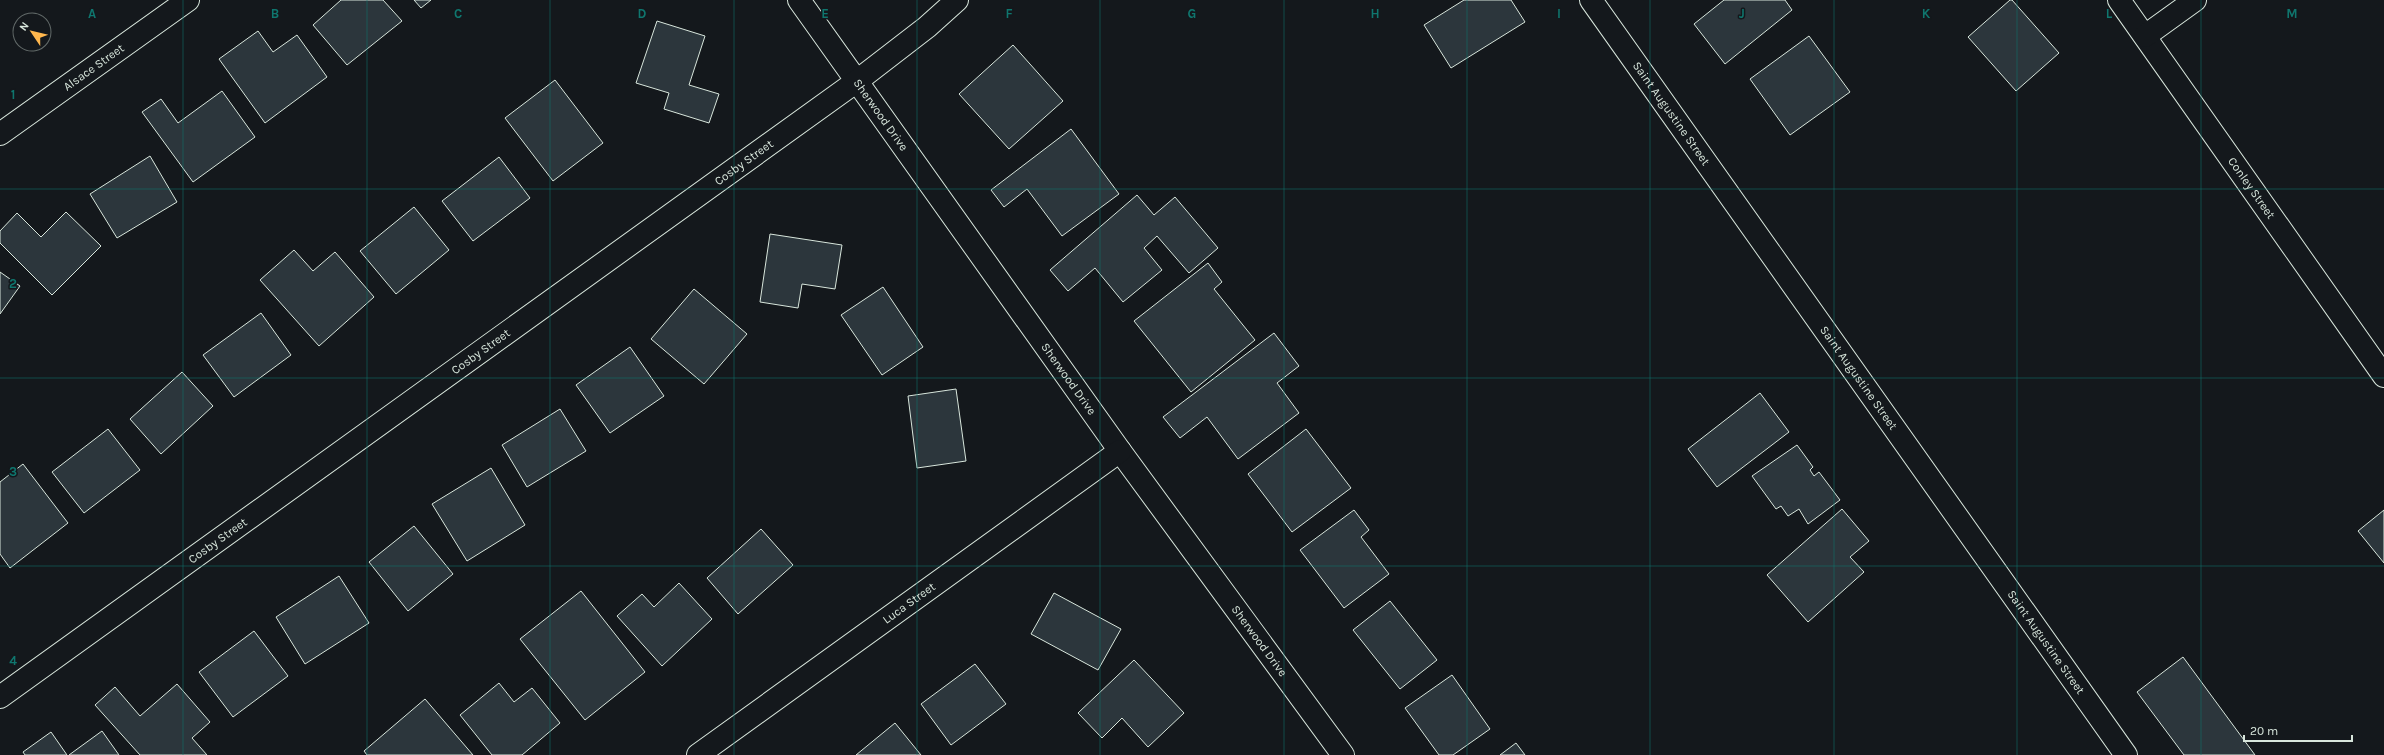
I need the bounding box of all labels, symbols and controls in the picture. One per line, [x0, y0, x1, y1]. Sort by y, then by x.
text: A [88, 6, 96, 21]
text: B [271, 6, 279, 21]
text: C [454, 6, 462, 21]
text: D [638, 6, 647, 21]
text: E [821, 6, 829, 21]
text: F [1005, 6, 1013, 21]
text: G [1188, 6, 1196, 21]
text: H [1370, 6, 1380, 21]
text: I [1557, 6, 1561, 21]
text: J [1739, 6, 1745, 21]
text: K [1922, 6, 1931, 21]
text: L [2106, 6, 2113, 21]
text: M [2286, 6, 2298, 21]
north arrow [12, 12, 52, 52]
text: N [17, 20, 32, 34]
street label: Alsace Street [61, 41, 127, 94]
street label: Saint Augustine Street [1630, 59, 1713, 168]
street label: Sherwood Drive [850, 76, 911, 154]
text: 1 [11, 87, 15, 102]
street label: Cosby Street [712, 136, 776, 188]
street label: Conley Street [2225, 154, 2278, 222]
text: 2 [9, 276, 17, 291]
street label: Saint Augustine Street [1817, 323, 1901, 433]
street label: Cosby Street [449, 325, 513, 377]
street label: Sherwood Drive [1038, 340, 1099, 417]
text: 3 [9, 464, 17, 479]
street label: Cosby Street [186, 515, 250, 566]
street label: Luca Street [880, 579, 938, 627]
street label: Saint Augustine Street [2004, 587, 2088, 697]
street label: Sherwood Drive [1229, 602, 1290, 679]
text: 4 [9, 653, 17, 668]
scale bar [2244, 717, 2352, 743]
text: 20 m [2250, 724, 2278, 738]

